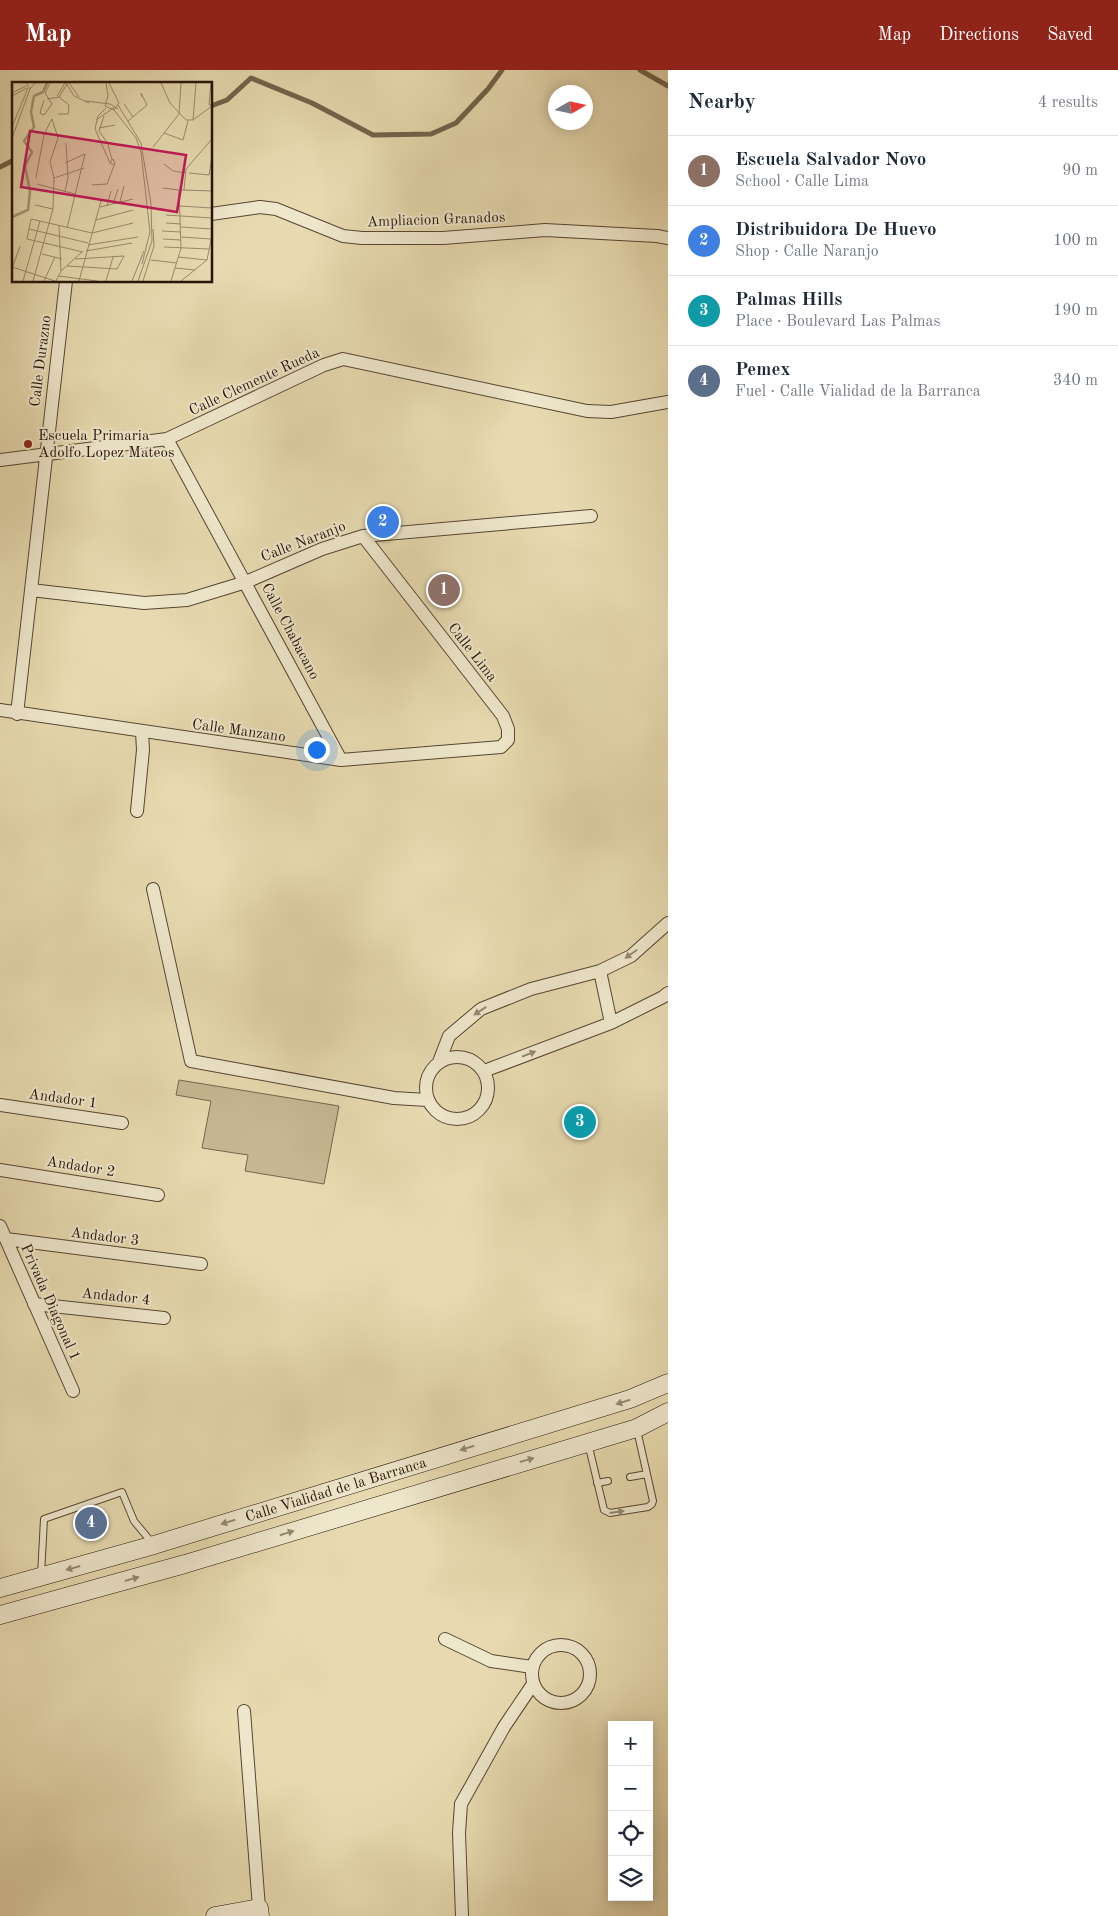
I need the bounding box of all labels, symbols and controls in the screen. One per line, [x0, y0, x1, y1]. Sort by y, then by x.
text: Map [25, 23, 72, 47]
text: Map [878, 26, 911, 44]
text: Directions [939, 26, 1019, 44]
text: Saved [1047, 26, 1093, 44]
inset map [12, 82, 212, 282]
north arrow [548, 85, 593, 130]
text: Nearby [688, 92, 756, 113]
text: 4 results [1038, 95, 1098, 111]
text: Escuela Salvador Novo [735, 151, 926, 170]
text: 1 [699, 163, 709, 179]
text: 90 m [1062, 163, 1098, 179]
text: School · Calle Lima [735, 174, 869, 190]
street label: Ampliacion Granados [367, 211, 506, 230]
text: Distribuidora De Huevo [735, 221, 937, 240]
text: 2 [699, 233, 709, 249]
text: 100 m [1053, 233, 1098, 249]
text: Shop · Calle Naranjo [735, 244, 879, 260]
text: Palmas Hills [735, 291, 843, 310]
text: 3 [699, 303, 709, 319]
text: 190 m [1053, 303, 1098, 319]
text: Place · Boulevard Las Palmas [735, 314, 940, 330]
street label: Calle Durazno [28, 315, 55, 408]
street label: Calle Clemente Rueda [187, 345, 323, 419]
text: Pemex [735, 361, 790, 380]
text: 4 [699, 373, 709, 389]
text: 340 m [1053, 373, 1098, 389]
text: Fuel · Calle Vialidad de la Barranca [735, 384, 981, 400]
place label: Escuela Primaria Adolfo Lopez Mateos [38, 429, 174, 461]
marker: Escuela Primaria Adolfo Lopez Mateos [22, 438, 34, 450]
pin: 2 [367, 503, 399, 541]
street label: Calle Naranjo [259, 519, 348, 565]
pin: 1 [428, 571, 460, 609]
street label: Calle Chabacano [258, 581, 321, 682]
street label: Calle Lima [444, 621, 500, 686]
street label: Calle Manzano [191, 717, 287, 745]
your location [304, 737, 330, 763]
one-way arrow [624, 949, 638, 959]
one-way arrow [474, 1007, 487, 1016]
one-way arrow [522, 1049, 536, 1057]
street label: Andador 1 [28, 1087, 98, 1112]
pin: 3 [564, 1103, 596, 1141]
street label: Andador 2 [45, 1155, 116, 1180]
street label: Andador 3 [70, 1226, 140, 1249]
street label: Privada Diagonal 1 [17, 1242, 82, 1363]
street label: Andador 4 [81, 1286, 151, 1309]
one-way arrow [615, 1398, 630, 1406]
one-way arrow [460, 1445, 475, 1453]
street label: Calle Vialidad de la Barranca [244, 1456, 429, 1526]
one-way arrow [519, 1456, 534, 1464]
pin: 4 [75, 1504, 107, 1542]
one-way arrow [609, 1507, 625, 1515]
one-way arrow [221, 1518, 236, 1526]
one-way arrow [280, 1529, 295, 1536]
one-way arrow [65, 1565, 80, 1573]
one-way arrow [124, 1575, 139, 1583]
map controls [608, 1721, 653, 1901]
button: + [608, 1721, 653, 1766]
button: − [608, 1766, 653, 1811]
button: locate [608, 1811, 653, 1856]
button: layers [608, 1856, 653, 1901]

